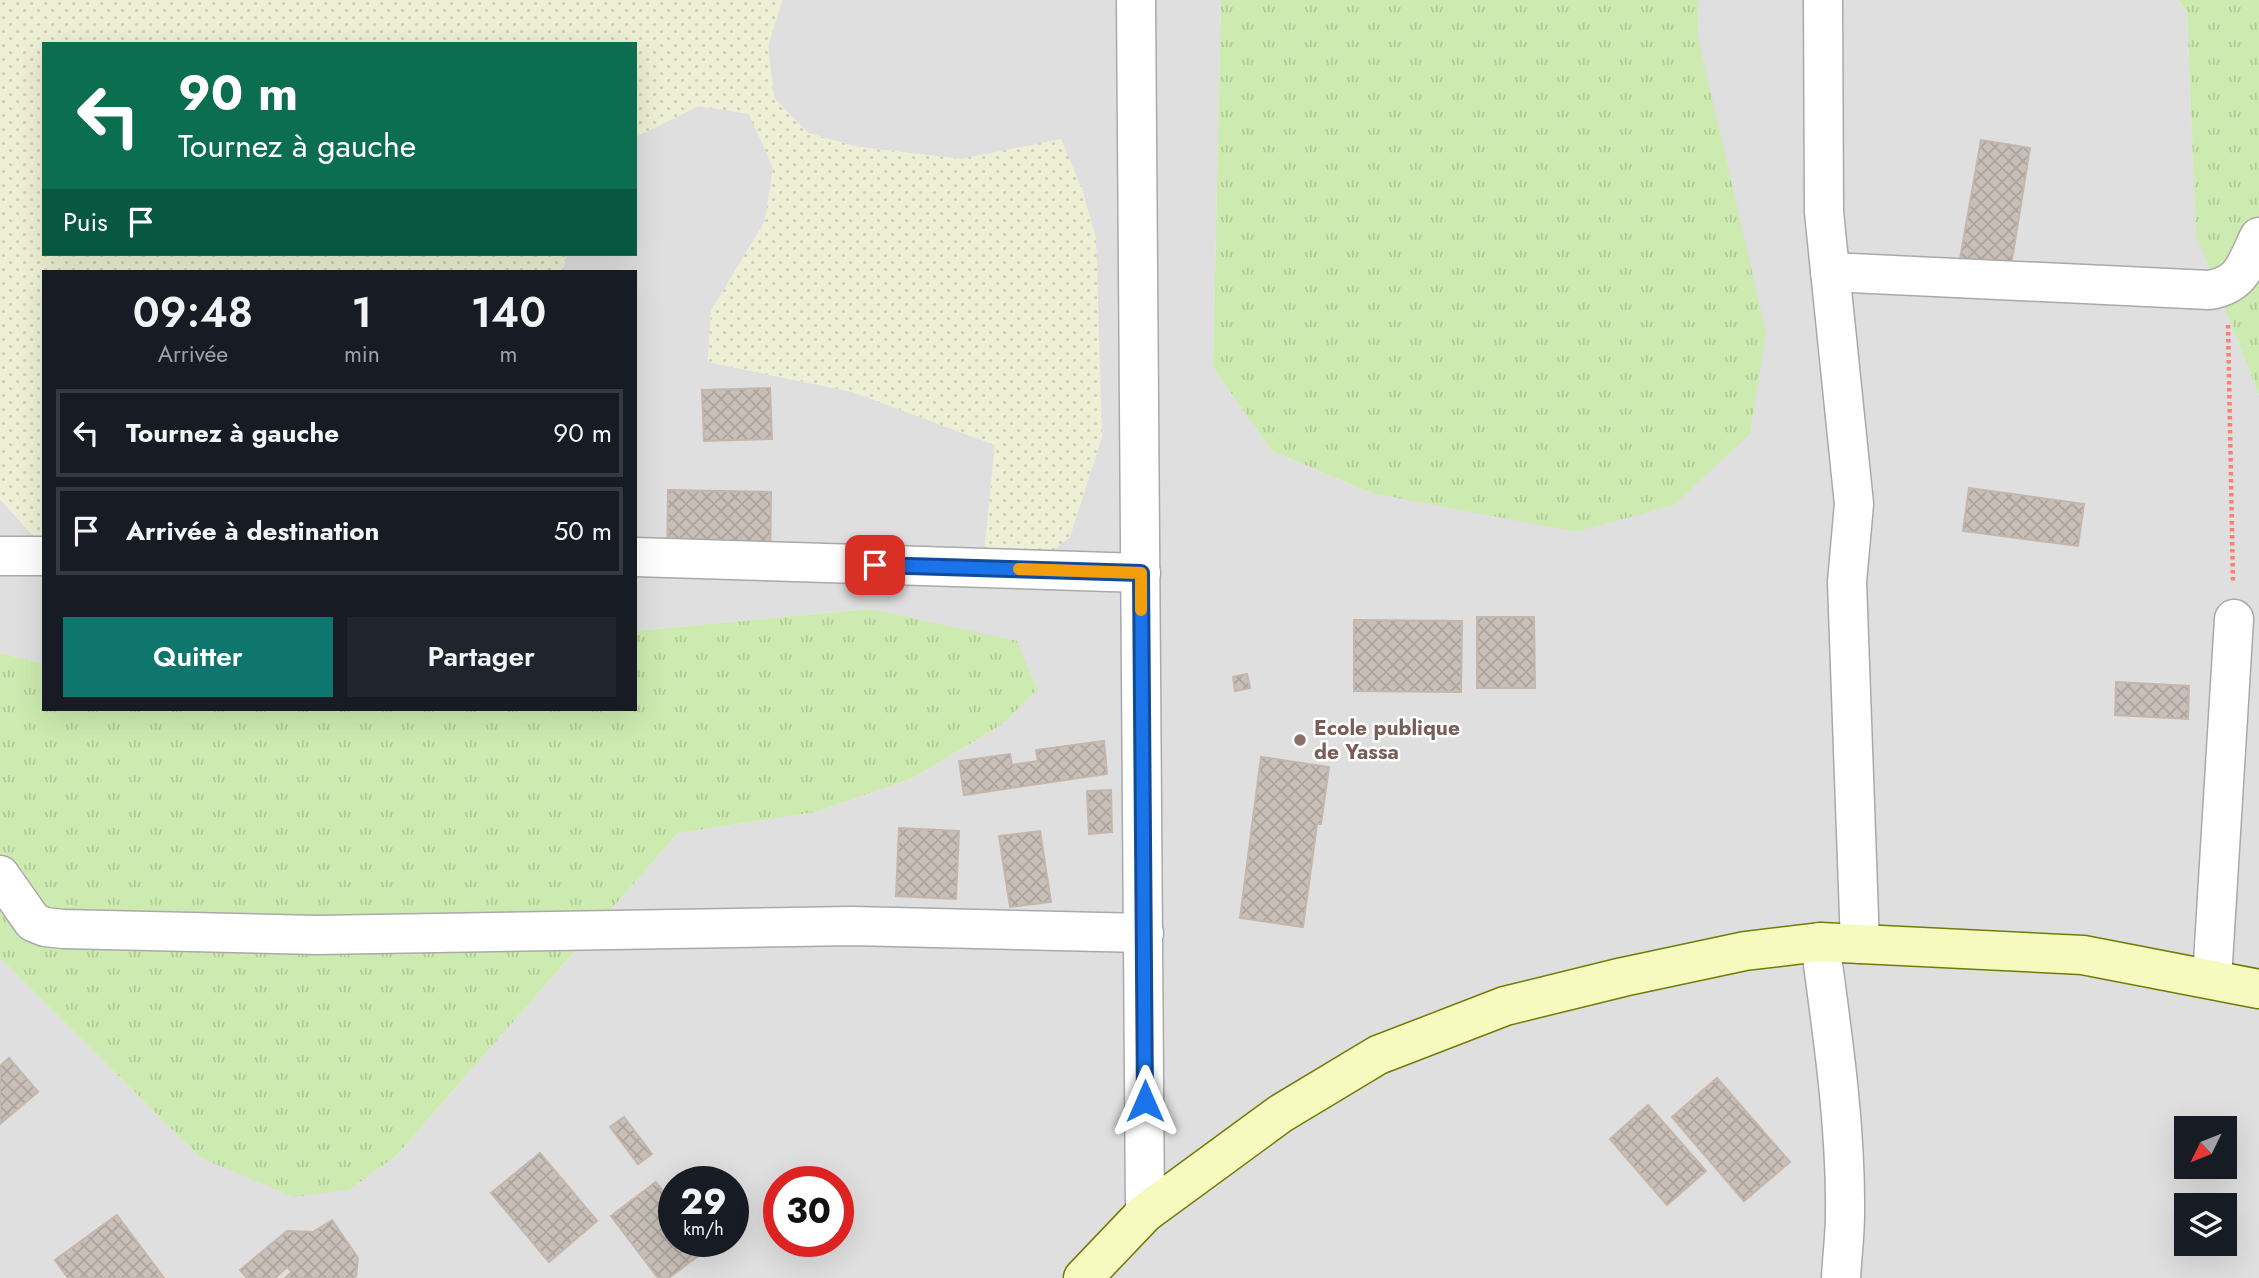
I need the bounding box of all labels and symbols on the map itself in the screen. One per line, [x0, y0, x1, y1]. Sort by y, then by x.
pin [845, 535, 905, 595]
place label: Ecole publique de Yassa [1314, 713, 1460, 767]
marker: Ecole publique de Yassa [1292, 732, 1308, 748]
position arrow [1108, 1064, 1182, 1138]
north arrow [2174, 1116, 2236, 1180]
speed limit sign: 30 [763, 1166, 854, 1257]

